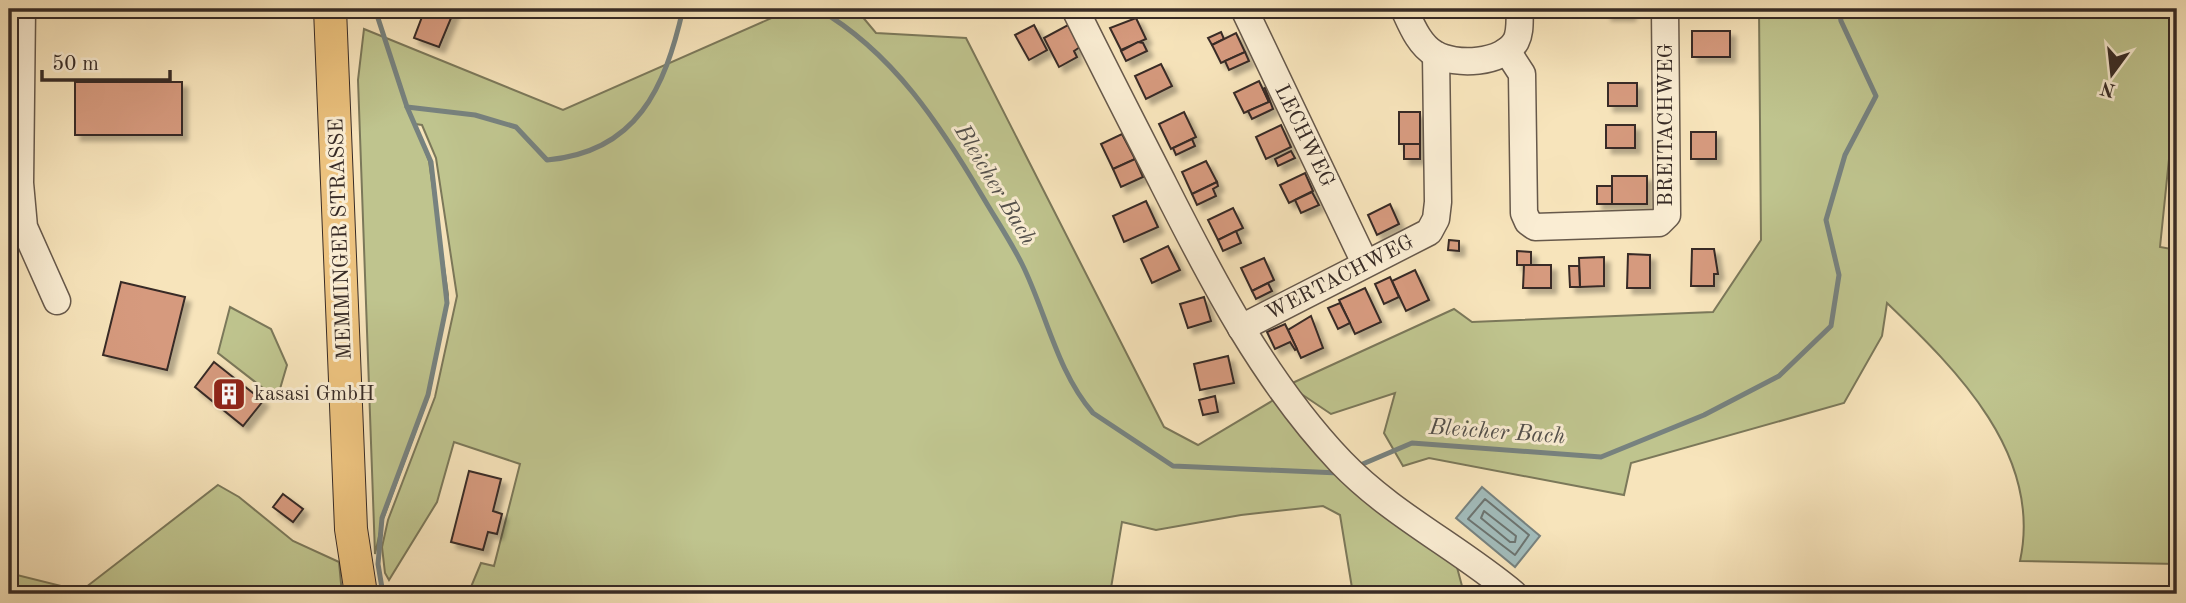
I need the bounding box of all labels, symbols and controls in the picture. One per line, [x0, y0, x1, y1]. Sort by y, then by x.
scale bar [42, 38, 170, 82]
north arrow [2078, 38, 2148, 108]
street label: BREITACHWEG [1656, 43, 1677, 207]
text: 50 m [52, 54, 99, 75]
text: N [2098, 77, 2118, 99]
street label: LECHWEG [1270, 81, 1338, 191]
street label: MEMMINGER STRASSE [326, 118, 356, 360]
water label: Bleicher Bach [949, 120, 1040, 250]
street label: WERTACHWEG [1263, 232, 1417, 324]
building icon: kasasi GmbH [210, 375, 248, 413]
place label: kasasi GmbH [254, 384, 375, 405]
water label: Bleicher Bach [1427, 416, 1566, 448]

